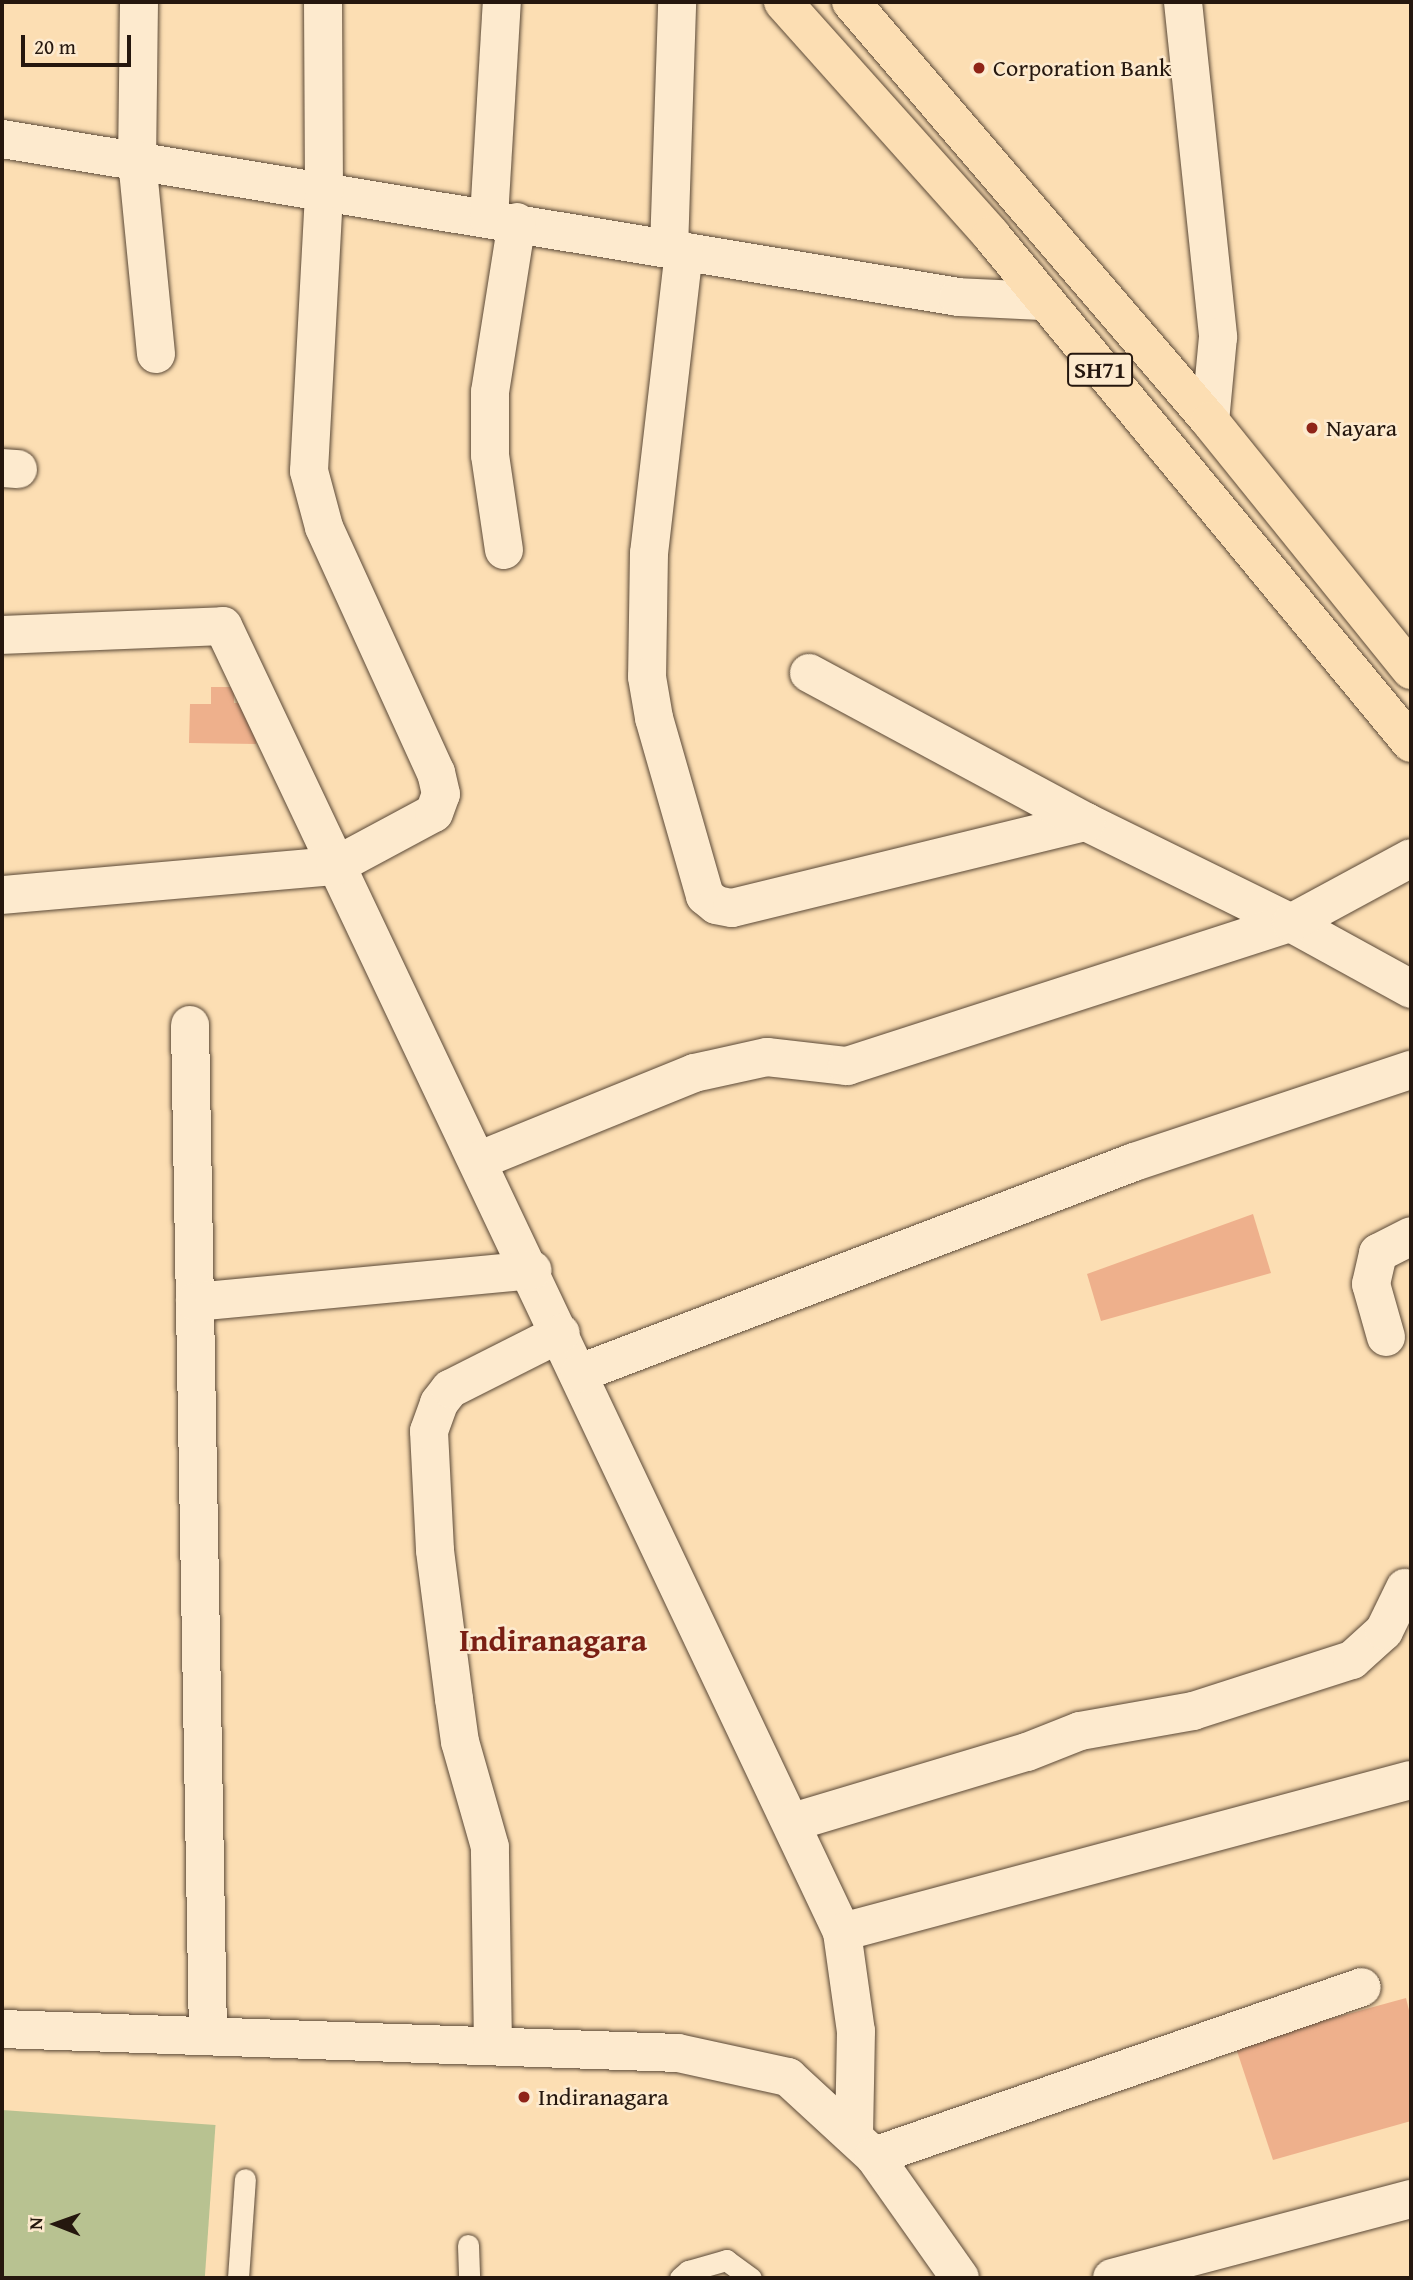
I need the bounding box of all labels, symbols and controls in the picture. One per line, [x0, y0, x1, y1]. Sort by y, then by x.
scale bar [24, 21, 135, 65]
text: 20 m [34, 31, 76, 62]
place label: Corporation Bank [993, 54, 1171, 82]
marker: Corporation Bank [971, 60, 987, 76]
road number: SH71 [1067, 350, 1133, 390]
place label: Nayara [1326, 414, 1397, 442]
marker: Nayara [1304, 420, 1320, 436]
district label: Indiranagara [459, 1621, 647, 1659]
place label: Indiranagara [538, 2083, 669, 2111]
marker: Indiranagara [516, 2089, 532, 2105]
north arrow [21, 2189, 91, 2259]
text: N [21, 2217, 49, 2230]

